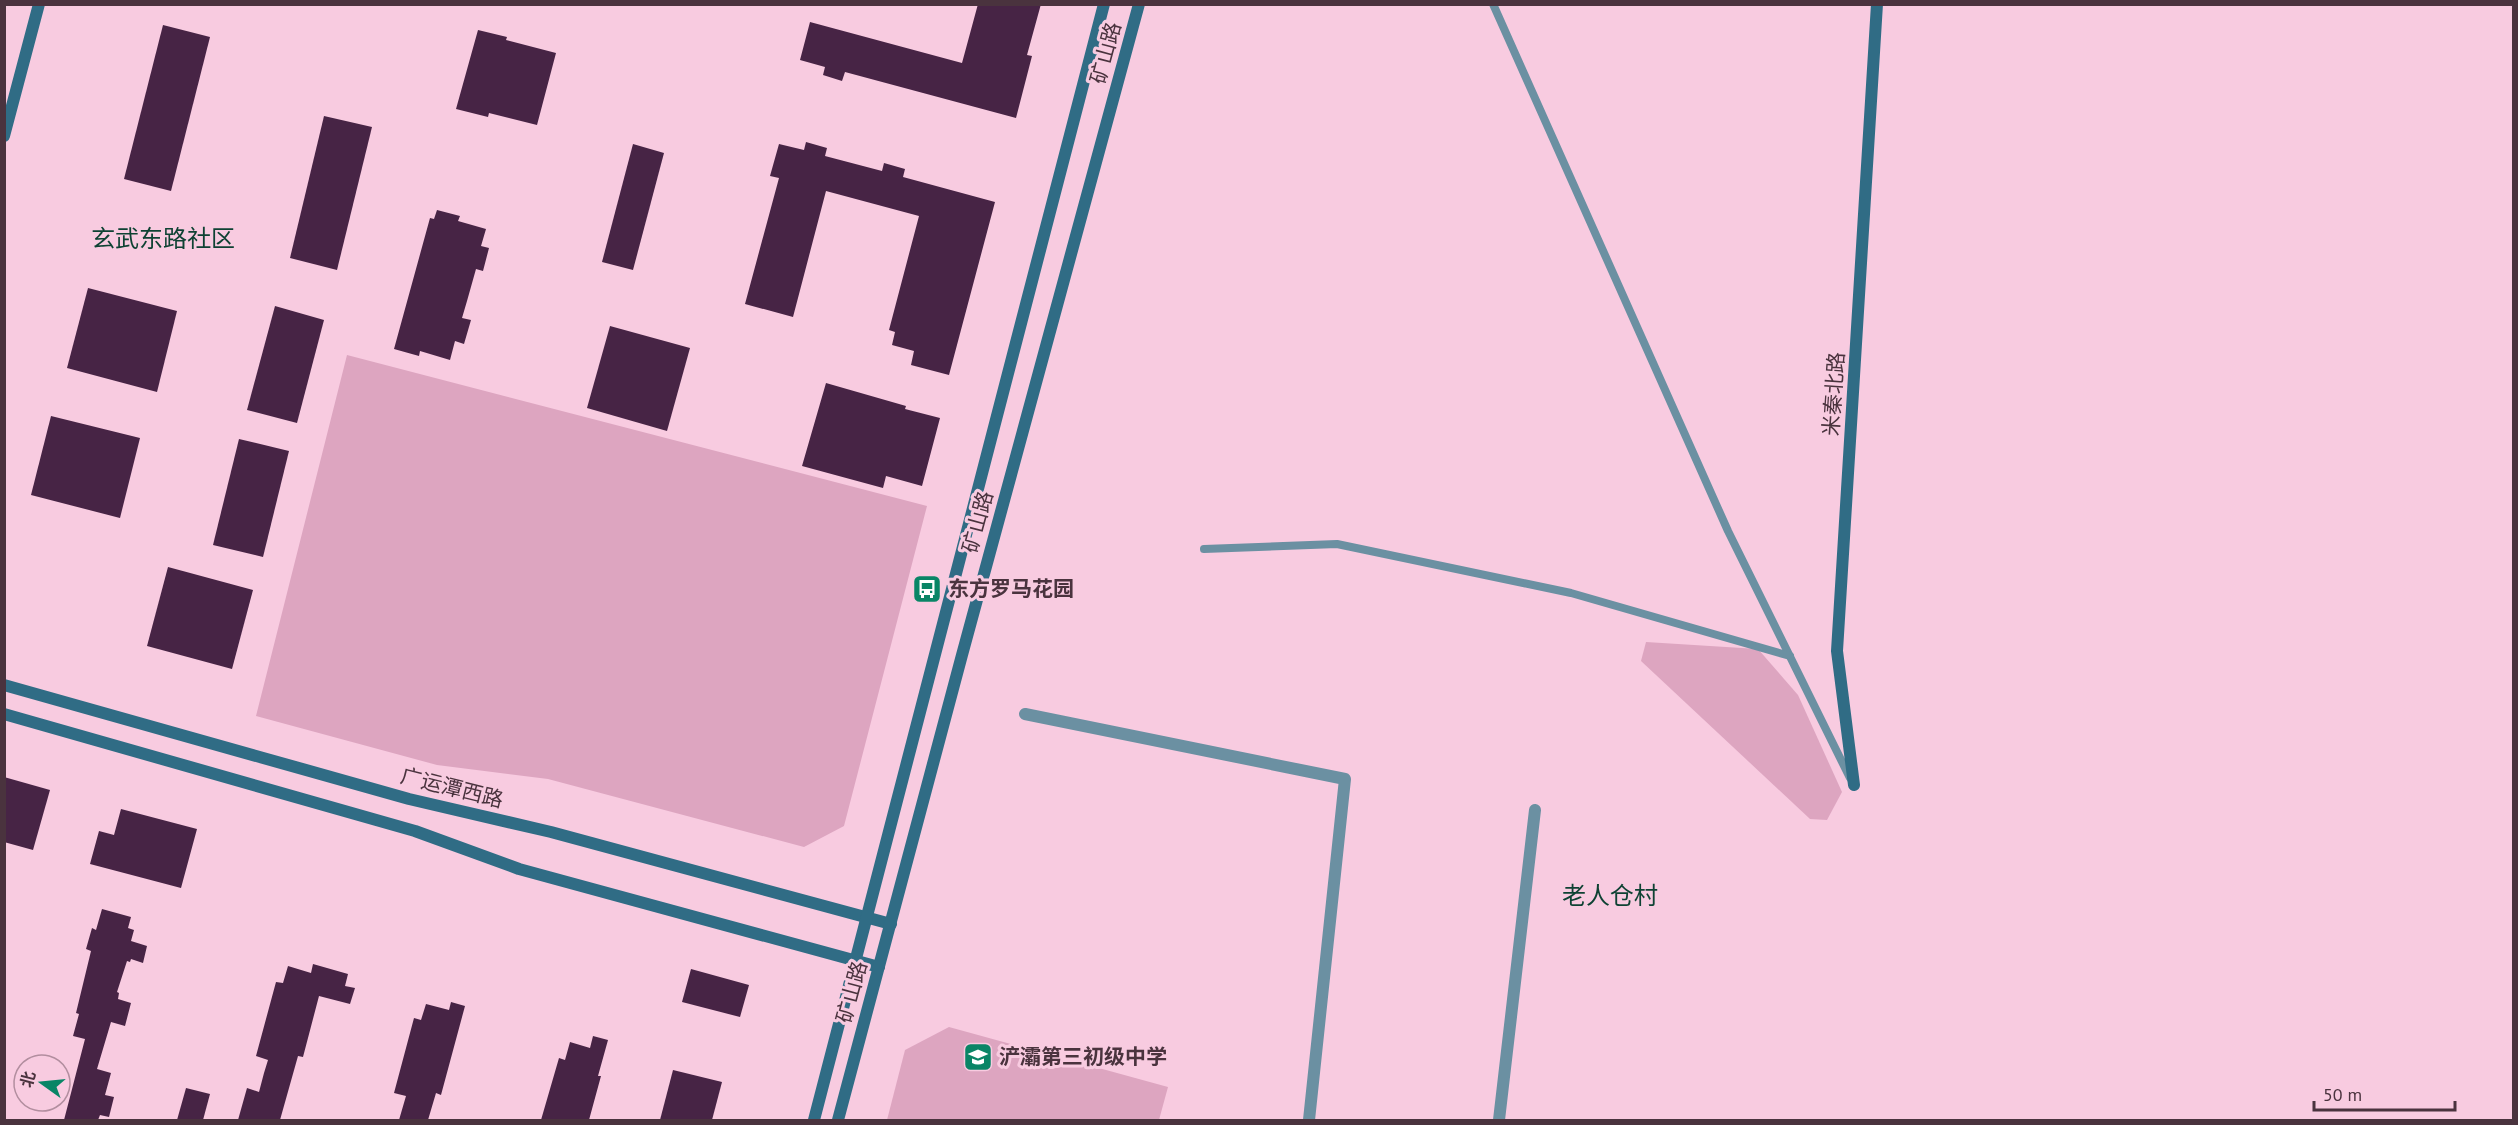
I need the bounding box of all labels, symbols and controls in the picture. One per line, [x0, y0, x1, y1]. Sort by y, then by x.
street label: 矿山路 [1084, 19, 1127, 87]
district label: 玄武东路社区 [91, 223, 235, 254]
street label: 米秦北路 [1817, 351, 1850, 437]
street label: 矿山路 [956, 488, 999, 556]
bus stop icon: 东方罗马花园 [911, 573, 943, 605]
place label: 东方罗马花园 [948, 575, 1074, 602]
street label: 广运潭西路 [398, 762, 506, 813]
district label: 老人仓村 [1562, 880, 1658, 911]
street label: 矿山路 [830, 958, 873, 1026]
school or university icon: 浐灞第三初级中学 [962, 1041, 994, 1073]
place label: 浐灞第三初级中学 [999, 1043, 1167, 1070]
north arrow [12, 1053, 72, 1113]
text: 北 [16, 1069, 39, 1089]
scale bar [2314, 1074, 2455, 1112]
text: 50 m [2323, 1083, 2362, 1106]

